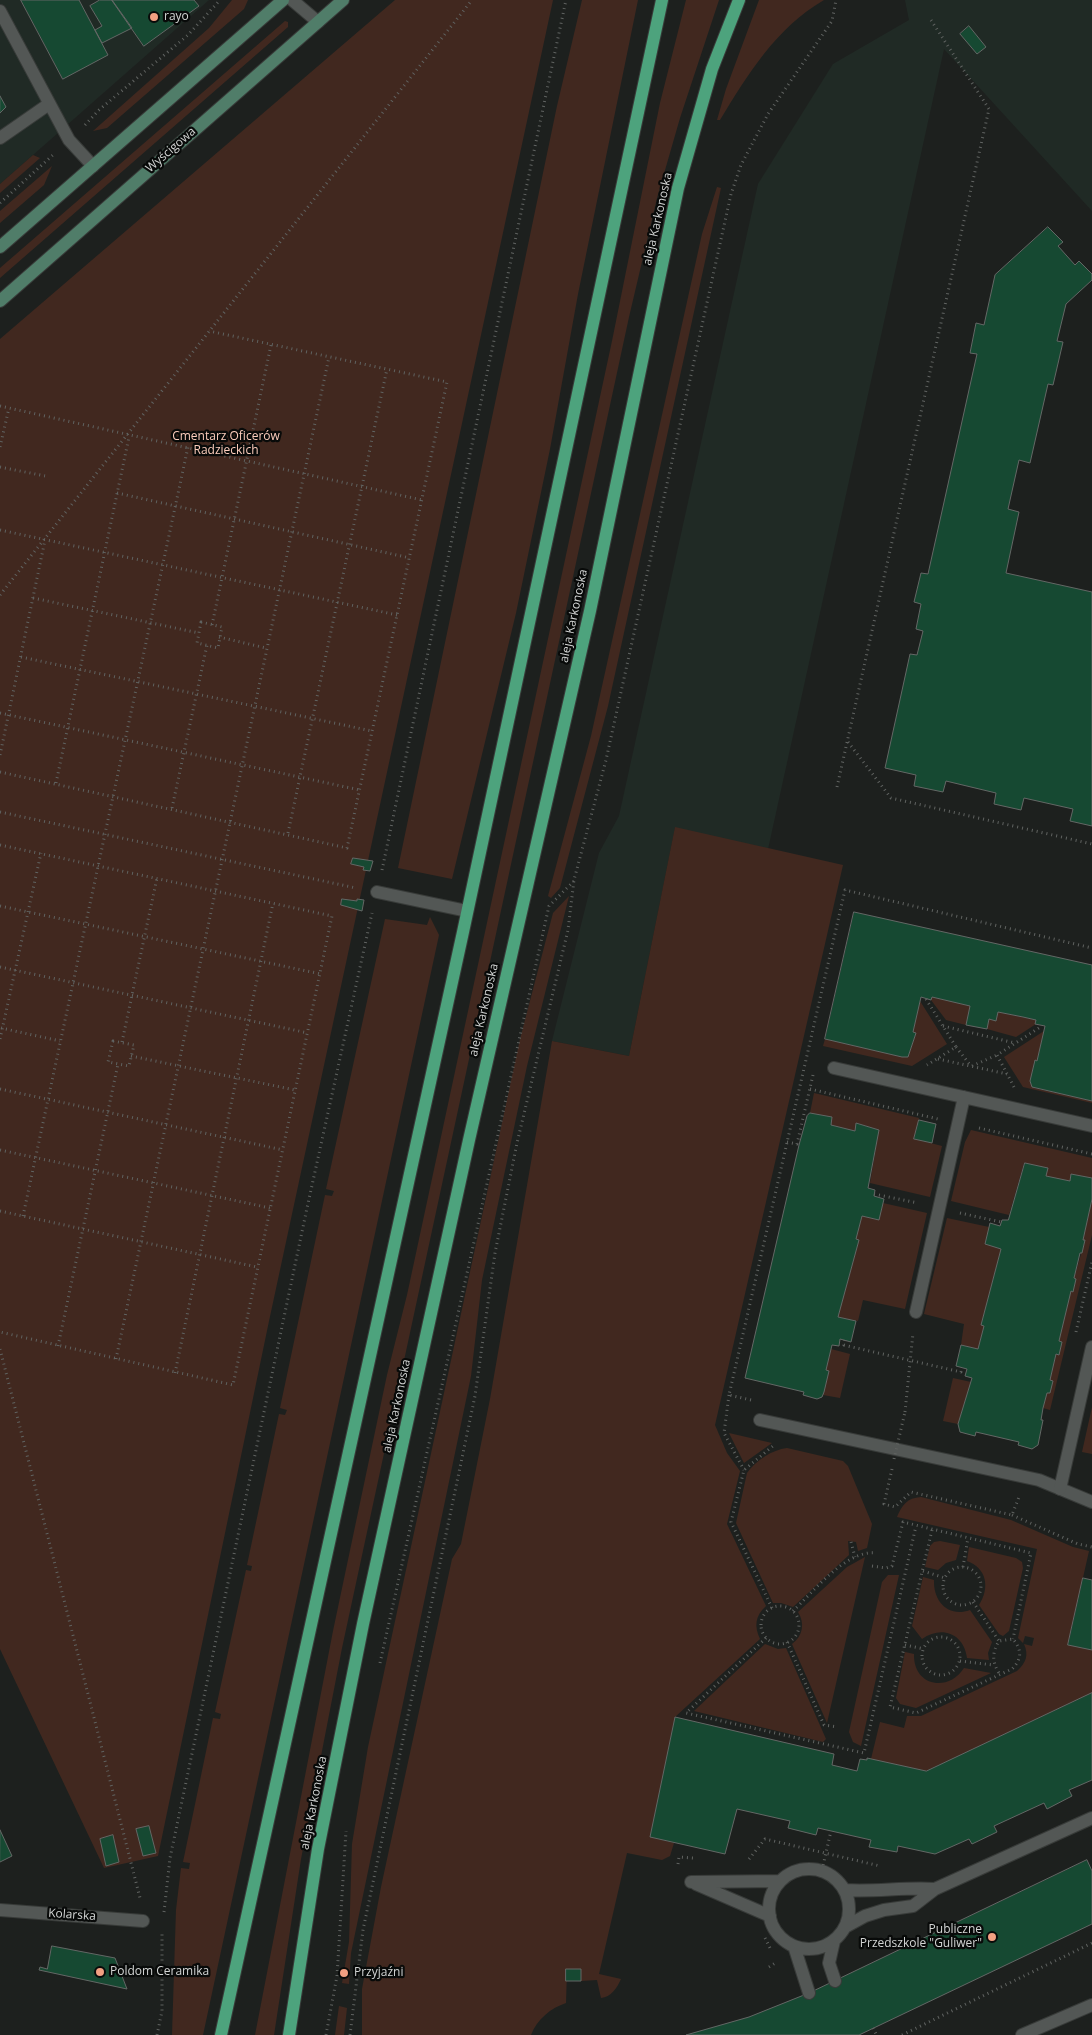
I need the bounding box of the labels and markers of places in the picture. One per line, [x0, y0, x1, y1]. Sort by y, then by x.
place label: rayo [164, 10, 189, 24]
marker: rayo [148, 11, 160, 23]
place label: Publiczne Przedszkole "Guliwer" [860, 1923, 982, 1951]
marker: Publiczne Przedszkole "Guliwer" [986, 1931, 998, 1943]
place label: Poldom Ceramika [110, 1965, 209, 1979]
marker: Poldom Ceramika [94, 1966, 106, 1978]
place label: Przyjaźni [354, 1966, 403, 1980]
marker: Przyjaźni [338, 1967, 350, 1979]

